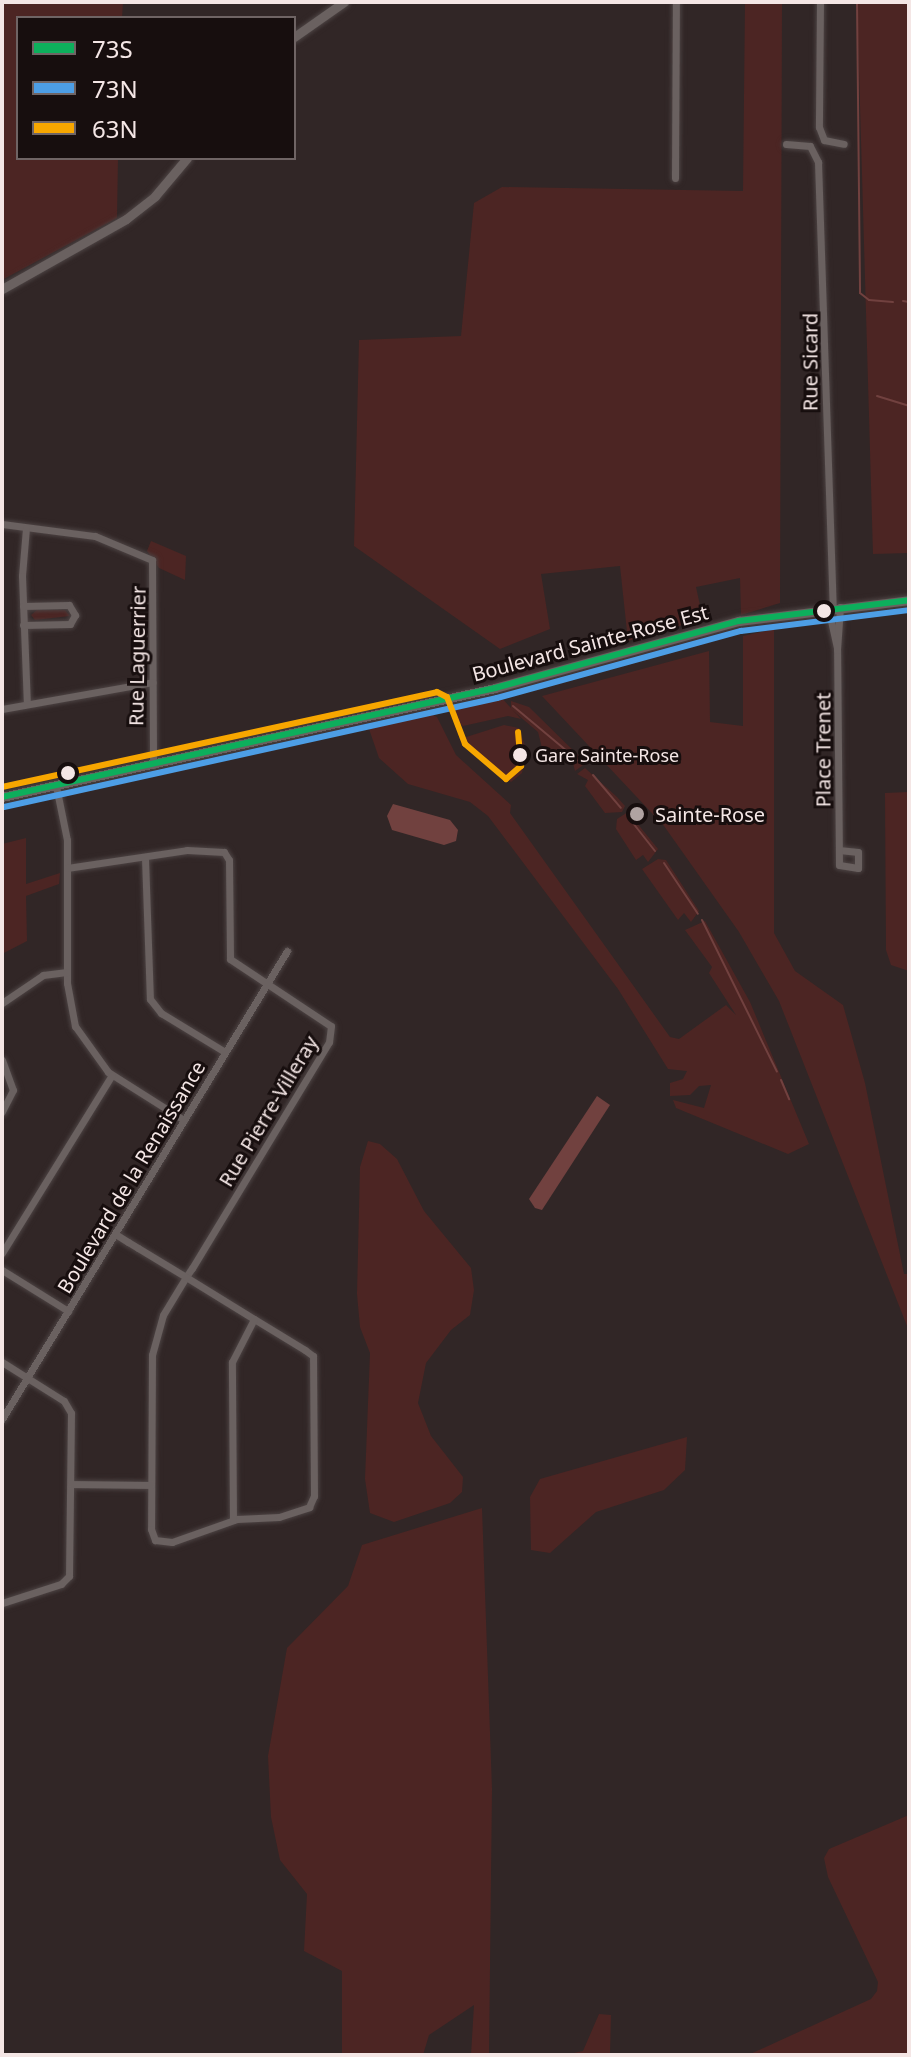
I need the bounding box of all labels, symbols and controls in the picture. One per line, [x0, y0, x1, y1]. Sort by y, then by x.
legend [16, 16, 296, 160]
text: 73S [92, 32, 133, 65]
text: 73N [92, 72, 138, 105]
text: 63N [92, 112, 138, 145]
street label: Rue Sicard [798, 313, 822, 411]
street label: Rue Laguerrier [124, 586, 150, 726]
street label: Boulevard Sainte-Rose Est [469, 600, 711, 686]
unlabelled marker [816, 603, 832, 619]
street label: Place Trenet [811, 693, 835, 807]
place label: Gare Sainte-Rose [535, 744, 679, 766]
marker: Gare Sainte-Rose [512, 747, 528, 763]
unlabelled marker [60, 765, 76, 781]
place label: Sainte-Rose [655, 802, 765, 826]
marker: Sainte-Rose [626, 803, 648, 825]
street label: Rue Pierre-Villeray [213, 1031, 323, 1191]
street label: Boulevard de la Renaissance [52, 1057, 210, 1297]

